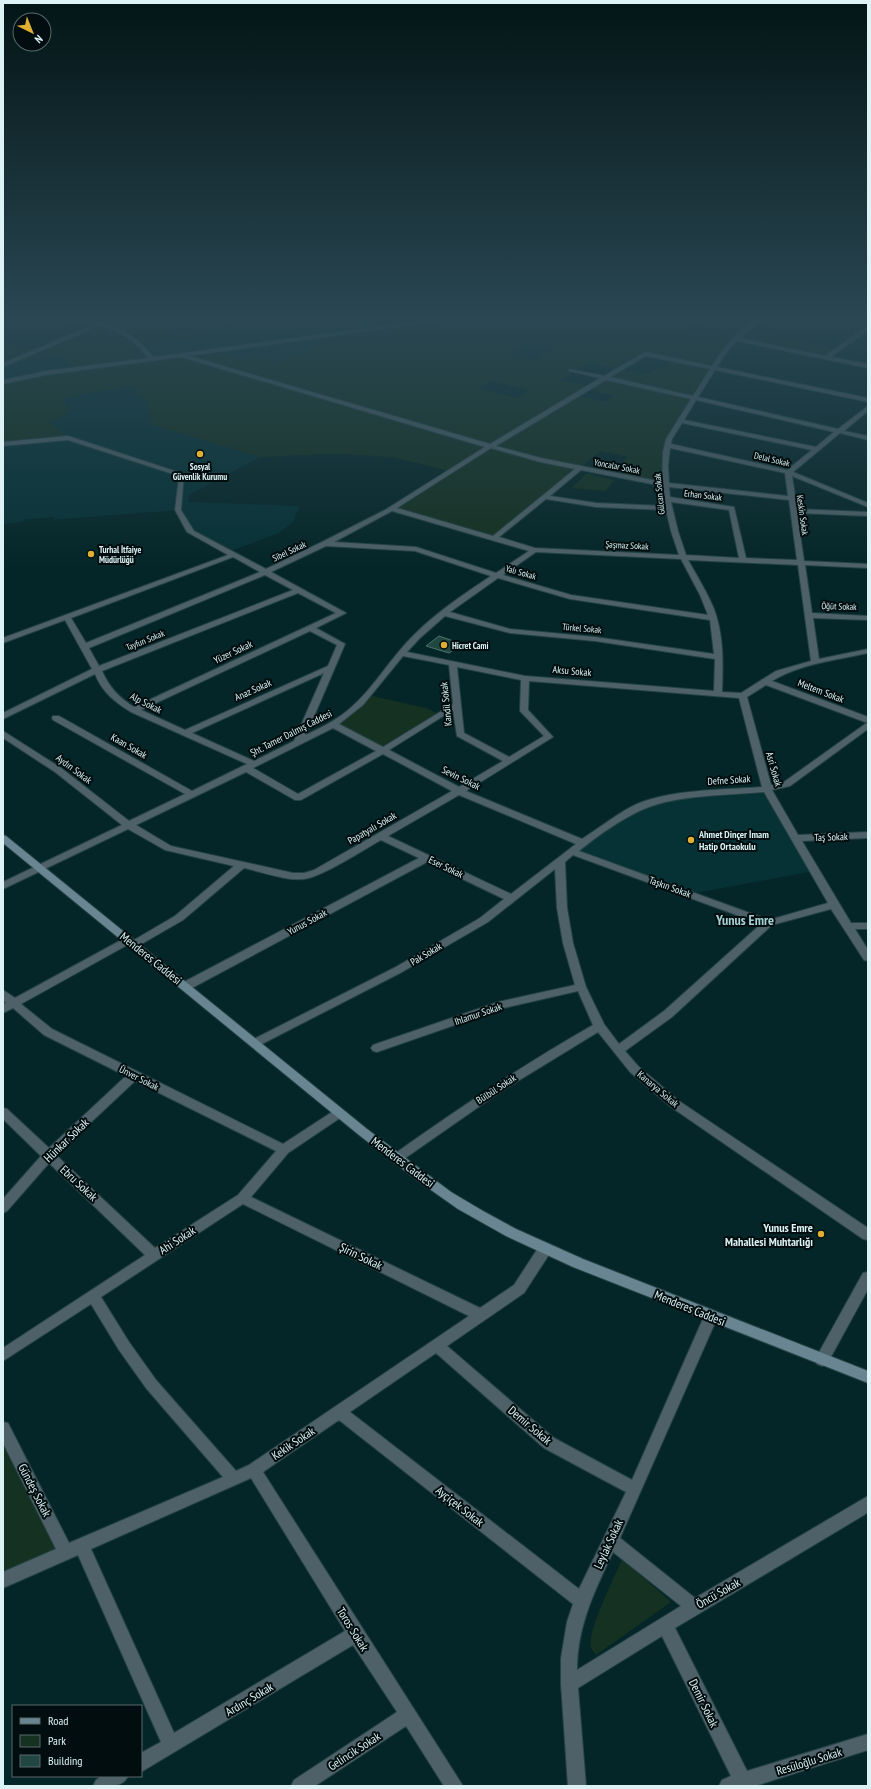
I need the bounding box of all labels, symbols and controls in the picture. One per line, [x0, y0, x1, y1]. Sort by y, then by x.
north arrow [12, 12, 52, 52]
text: N [32, 32, 46, 46]
marker: Sosyal Güvenlik Kurumu [195, 449, 205, 459]
street label: Delal Sokak [753, 450, 791, 469]
street label: Yoncalar Sokak [593, 456, 641, 476]
place label: Sosyal Güvenlik Kurumu [173, 461, 227, 482]
street label: Gülcan Sokak [651, 472, 667, 515]
street label: Erhan Sokak [683, 487, 723, 503]
street label: Keskin Sokak [795, 494, 811, 536]
street label: Sibel Sokak [270, 538, 308, 564]
street label: Şaşmaz Sokak [605, 538, 649, 552]
place label: Turhal İtfaiye Müdürlüğü [99, 544, 141, 565]
marker: Turhal İtfaiye Müdürlüğü [86, 549, 96, 559]
street label: Yalı Sokak [504, 562, 538, 582]
street label: Öğüt Sokak [821, 600, 857, 612]
street label: Türkel Sokak [562, 621, 603, 635]
street label: Tayfun Sokak [124, 627, 166, 653]
street label: Yüzer Sokak [212, 637, 255, 667]
marker: Hicret Cami [439, 640, 449, 650]
place label: Hicret Cami [452, 640, 489, 651]
street label: Aksu Sokak [552, 663, 592, 679]
street label: Anaz Sokak [233, 676, 274, 704]
street label: Meltem Sokak [796, 676, 846, 706]
street label: Kandil Sokak [437, 681, 455, 727]
street label: Alp Sokak [128, 690, 164, 717]
street label: Şht. Tamer Dalmış Caddesi [248, 707, 334, 759]
street label: Kaan Sokak [109, 730, 149, 762]
street label: Asri Sokak [763, 750, 785, 788]
street label: Aydın Sokak [53, 751, 95, 787]
street label: Sevin Sokak [440, 763, 482, 793]
street label: Defne Sokak [707, 772, 751, 788]
street label: Papatyalı Sokak [345, 809, 399, 847]
place label: Ahmet Dinçer İmam Hatip Ortaokulu [698, 828, 769, 853]
street label: Taş Sokak [814, 830, 848, 844]
marker: Ahmet Dinçer İmam Hatip Ortaokulu [686, 835, 696, 845]
street label: Eser Sokak [427, 853, 466, 881]
street label: Taşkın Sokak [647, 873, 693, 901]
street label: Yunus Sokak [285, 906, 329, 938]
district label: Yunus Emre [715, 911, 774, 929]
street label: Menderes Caddesi [117, 929, 185, 987]
street label: Pak Sokak [408, 940, 444, 968]
street label: Ihlamur Sokak [453, 1000, 503, 1028]
street label: Ünver Sokak [117, 1062, 161, 1094]
street label: Kanarya Sokak [635, 1068, 681, 1110]
street label: Bülbül Sokak [474, 1071, 518, 1107]
street label: Hünkar Sokak [40, 1115, 92, 1165]
street label: Menderes Caddesi [369, 1133, 437, 1191]
street label: Ebru Sokak [57, 1162, 101, 1204]
place label: Yunus Emre Mahallesi Muhtarlığı [725, 1220, 813, 1249]
street label: Ahi Sokak [156, 1222, 198, 1257]
marker: Yunus Emre Mahallesi Muhtarlığı [816, 1229, 826, 1239]
street label: Şirin Sokak [337, 1239, 385, 1273]
street label: Menderes Caddesi [652, 1287, 728, 1329]
street label: Demir Sokak [505, 1403, 555, 1448]
street label: Kekik Sokak [268, 1423, 318, 1463]
street label: Gündeş Sokak [15, 1461, 55, 1519]
street label: Ayçiçek Sokak [433, 1483, 487, 1530]
street label: Leylak Sokak [590, 1517, 626, 1571]
street label: Öncü Sokak [693, 1574, 743, 1612]
street label: Toros Sokak [334, 1604, 372, 1654]
street label: Demir Sokak [686, 1676, 722, 1730]
street label: Ardınç Sokak [222, 1679, 276, 1719]
legend [12, 1705, 142, 1777]
text: Road [48, 1713, 68, 1728]
street label: Gelincik Sokak [325, 1728, 383, 1774]
text: Park [48, 1733, 66, 1748]
street label: Resüloğlu Sokak [774, 1744, 844, 1778]
text: Building [48, 1753, 83, 1768]

